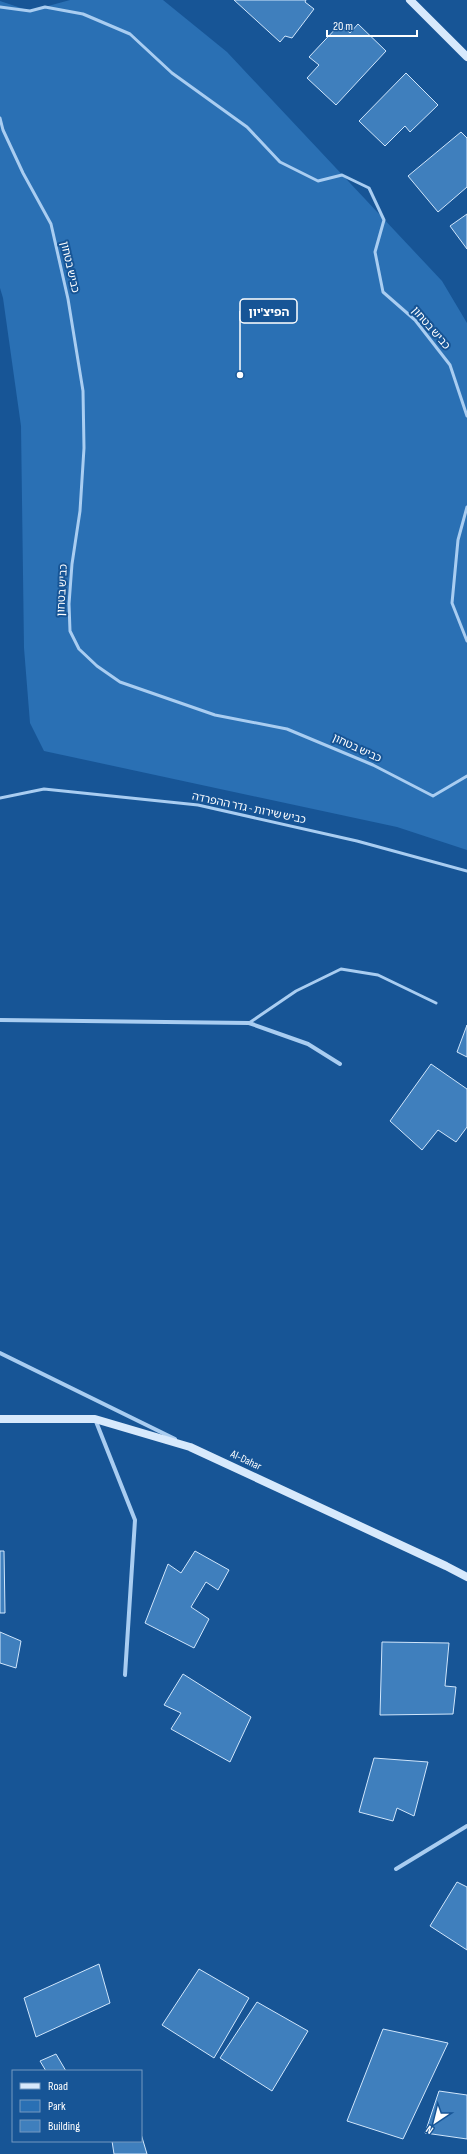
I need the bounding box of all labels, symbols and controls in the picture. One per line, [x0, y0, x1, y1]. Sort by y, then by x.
scale bar [327, 12, 417, 38]
text: 20 m [333, 19, 353, 34]
street label: כביש בטחון [58, 240, 82, 294]
callout: הפיצ'יון [240, 299, 297, 323]
street label: כביש בטחון [409, 304, 453, 352]
text: הפיצ'יון [249, 305, 290, 320]
street label: כביש בטחון [54, 563, 70, 617]
street label: כביש בטחון [330, 731, 384, 765]
street label: כביש שירות - גדר ההפרדה [191, 790, 307, 827]
street label: Al-Dahar [228, 1447, 264, 1473]
legend [12, 2070, 142, 2142]
text: Road [48, 2079, 68, 2094]
text: Park [48, 2099, 66, 2114]
north arrow [415, 2102, 455, 2142]
text: Building [48, 2119, 80, 2134]
text: N [423, 2123, 436, 2137]

